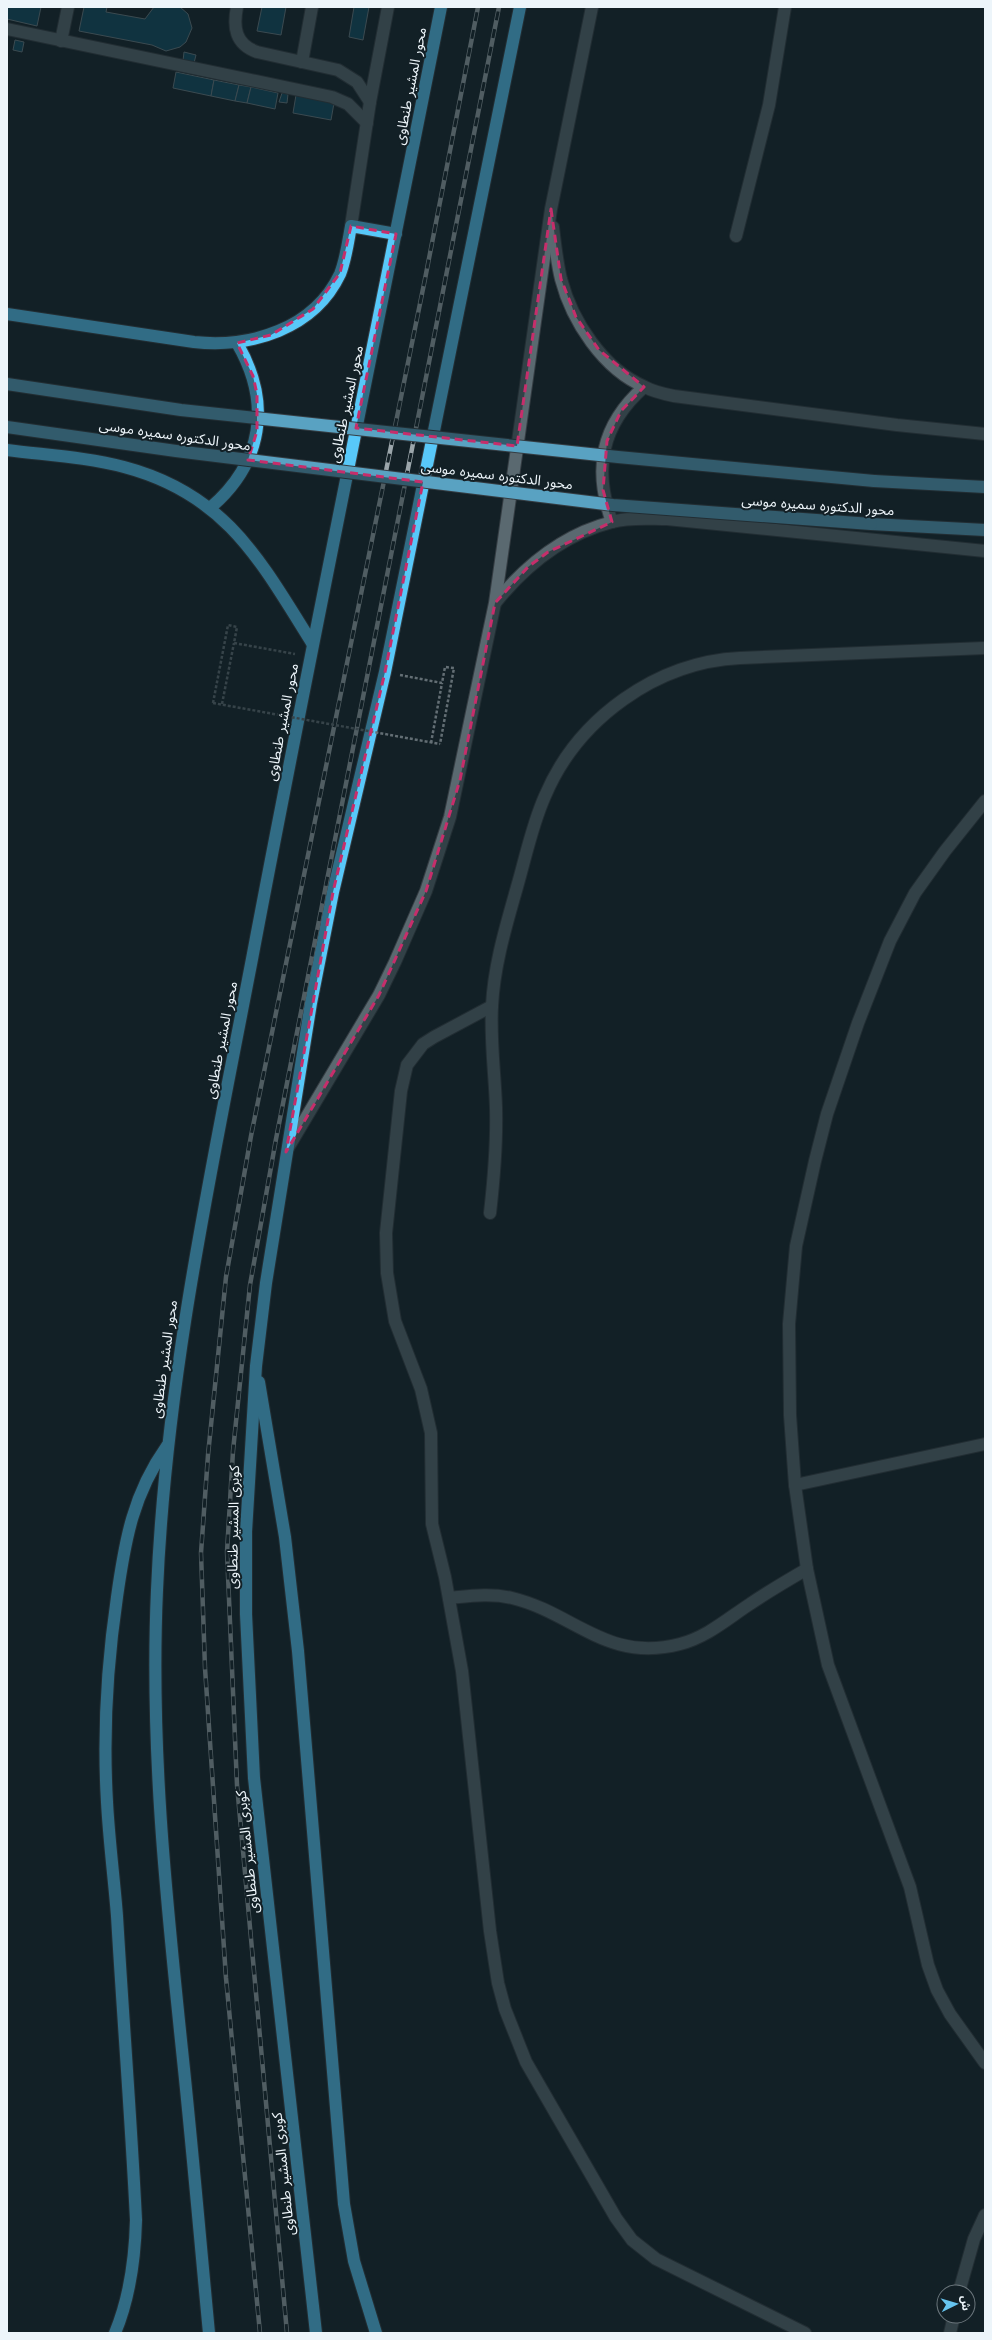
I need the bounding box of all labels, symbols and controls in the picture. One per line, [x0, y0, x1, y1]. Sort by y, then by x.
street label: محور المشير طنطاوى [389, 26, 431, 146]
street label: محور المشير طنطاوى [324, 344, 368, 464]
street label: محور الدكتوره سميره موسى [98, 414, 252, 456]
street label: محور الدكتوره سميره موسى [420, 456, 574, 494]
street label: محور الدكتوره سميره موسى [741, 490, 895, 520]
street label: محور المشير طنطاوى [261, 662, 303, 782]
street label: محور المشير طنطاوى [200, 980, 242, 1100]
street label: محور المشير طنطاوى [146, 1299, 182, 1419]
street label: كوبرى المشير طنطاوى [222, 1465, 244, 1589]
street label: كوبرى المشير طنطاوى [231, 1789, 263, 1915]
street label: كوبرى المشير طنطاوى [267, 2111, 299, 2237]
north arrow [936, 2284, 976, 2324]
text: ش [957, 2295, 975, 2311]

